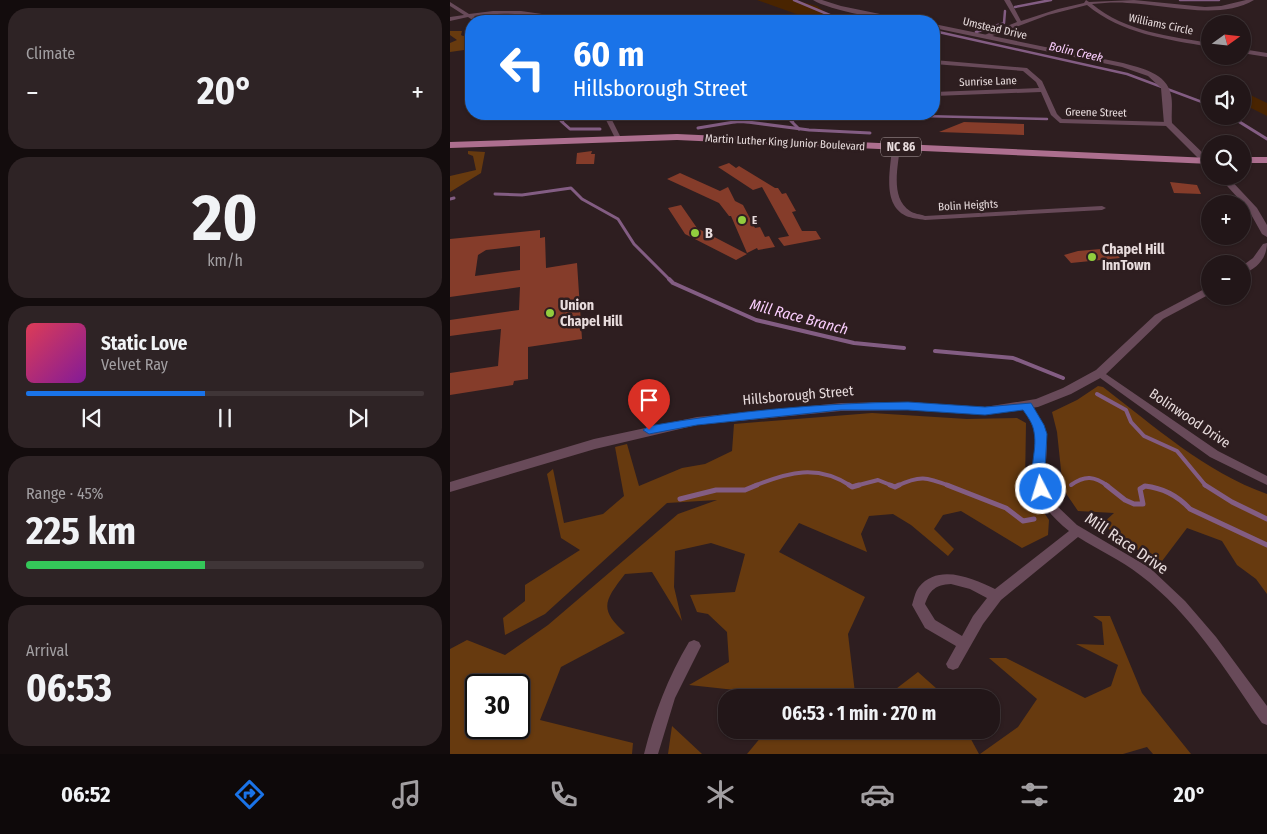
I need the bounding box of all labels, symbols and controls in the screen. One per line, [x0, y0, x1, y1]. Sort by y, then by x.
street label: Williams Circle [1127, 11, 1194, 38]
street label: Umstead Drive [961, 15, 1028, 42]
north arrow [1201, 15, 1251, 65]
map controls [1201, 15, 1251, 305]
text: 60 m [573, 33, 644, 75]
icon: left [490, 35, 555, 100]
water label: Bolin Creek [1048, 39, 1104, 65]
text: Climate [26, 44, 75, 63]
text: 20° [197, 68, 253, 114]
street label: Sunrise Lane [959, 74, 1017, 89]
text: Hillsborough Street [573, 75, 748, 102]
button: sound [1201, 75, 1251, 125]
text: − [26, 76, 39, 109]
text: + [411, 76, 424, 109]
street label: Greene Street [1065, 105, 1127, 120]
street label: Martin Luther King Junior Boulevard [704, 132, 865, 153]
button: search [1201, 135, 1251, 185]
road number: NC 86 [881, 138, 921, 156]
text: 20 [192, 179, 258, 257]
button: + [1201, 195, 1251, 245]
street label: Bolin Heights [938, 197, 999, 214]
marker: E [736, 214, 748, 226]
place label: E [752, 214, 757, 227]
place label: B [705, 225, 713, 242]
marker: B [689, 227, 701, 239]
place label: Chapel Hill InnTown [1102, 241, 1165, 274]
text: km/h [207, 251, 243, 270]
marker: Chapel Hill InnTown [1086, 251, 1098, 263]
button: − [1201, 255, 1251, 305]
water label: Mill Race Branch [748, 295, 850, 339]
place label: Union Chapel Hill [560, 297, 623, 330]
marker: Union Chapel Hill [544, 307, 556, 319]
text: Static Love [101, 332, 188, 355]
text: Velvet Ray [101, 355, 168, 374]
pin [628, 379, 670, 430]
street label: Hillsborough Street [742, 382, 855, 409]
street label: Bolinwood Drive [1146, 385, 1233, 452]
icon: arrive [635, 386, 663, 414]
icon: previous [78, 404, 106, 432]
icon: pause [211, 404, 239, 432]
icon: next [344, 404, 372, 432]
position arrow [1014, 462, 1066, 514]
text: Range · 45% [26, 484, 104, 503]
text: 225 km [26, 508, 136, 554]
street label: Mill Race Drive [1082, 509, 1172, 578]
text: Arrival [26, 641, 68, 660]
text: 06:53 [26, 665, 112, 711]
speed limit sign: 30 [465, 674, 530, 739]
text: 06:53 · 1 min · 270 m [782, 702, 936, 725]
icon: directions [232, 777, 267, 812]
icon: music [389, 777, 424, 812]
icon: phone [546, 777, 581, 812]
icon: climate [703, 777, 738, 812]
icon: car [860, 777, 895, 812]
icon: filters [1017, 777, 1052, 812]
text: 06:52 [61, 781, 110, 808]
text: 20° [1174, 781, 1206, 808]

